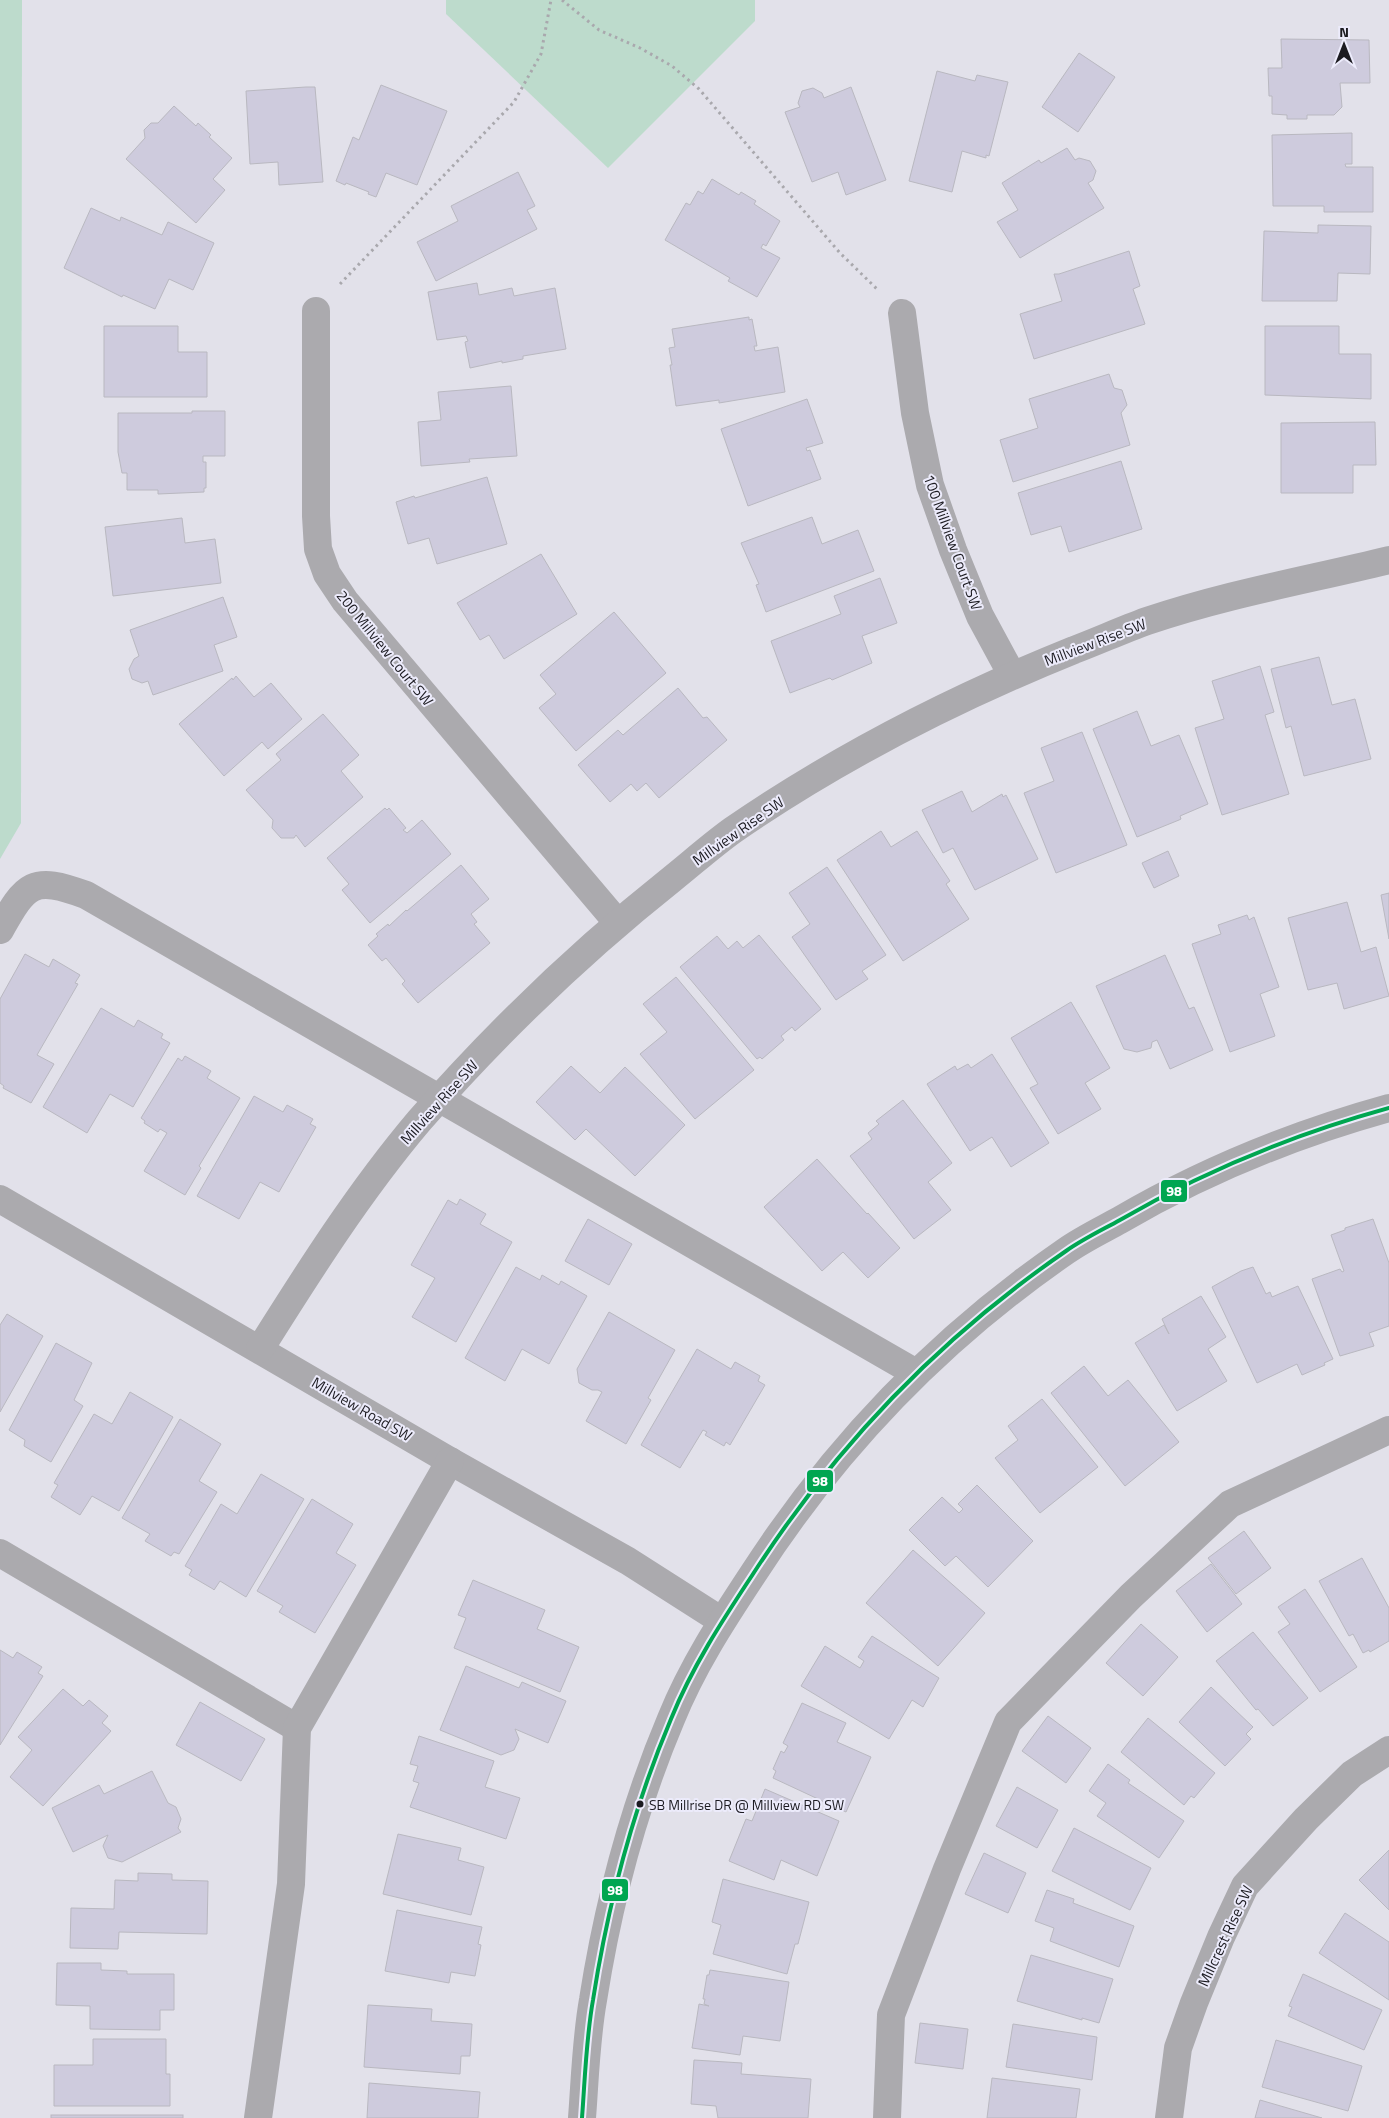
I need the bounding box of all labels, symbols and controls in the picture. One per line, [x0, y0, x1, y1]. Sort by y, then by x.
north arrow [1319, 20, 1369, 70]
text: N [1339, 21, 1349, 42]
street label: 100 Millview Court SW [918, 471, 988, 613]
street label: 200 Millview Court SW [331, 585, 439, 711]
street label: Millview Rise SW [1041, 612, 1149, 672]
street label: Millview Rise SW [687, 791, 789, 871]
street label: Millview Rise SW [395, 1054, 483, 1150]
line badge: 98 [1160, 1179, 1188, 1203]
text: 98 [1166, 1180, 1182, 1201]
street label: Millview Road SW [307, 1371, 417, 1447]
line badge: 98 [806, 1469, 834, 1493]
text: 98 [812, 1470, 828, 1491]
place label: SB Millrise DR @ Millview RD SW [649, 1794, 844, 1815]
marker: SB Millrise DR @ Millview RD SW [635, 1799, 645, 1809]
line badge: 98 [601, 1878, 629, 1902]
text: 98 [607, 1879, 623, 1900]
street label: Millcrest Rise SW [1191, 1882, 1259, 1990]

